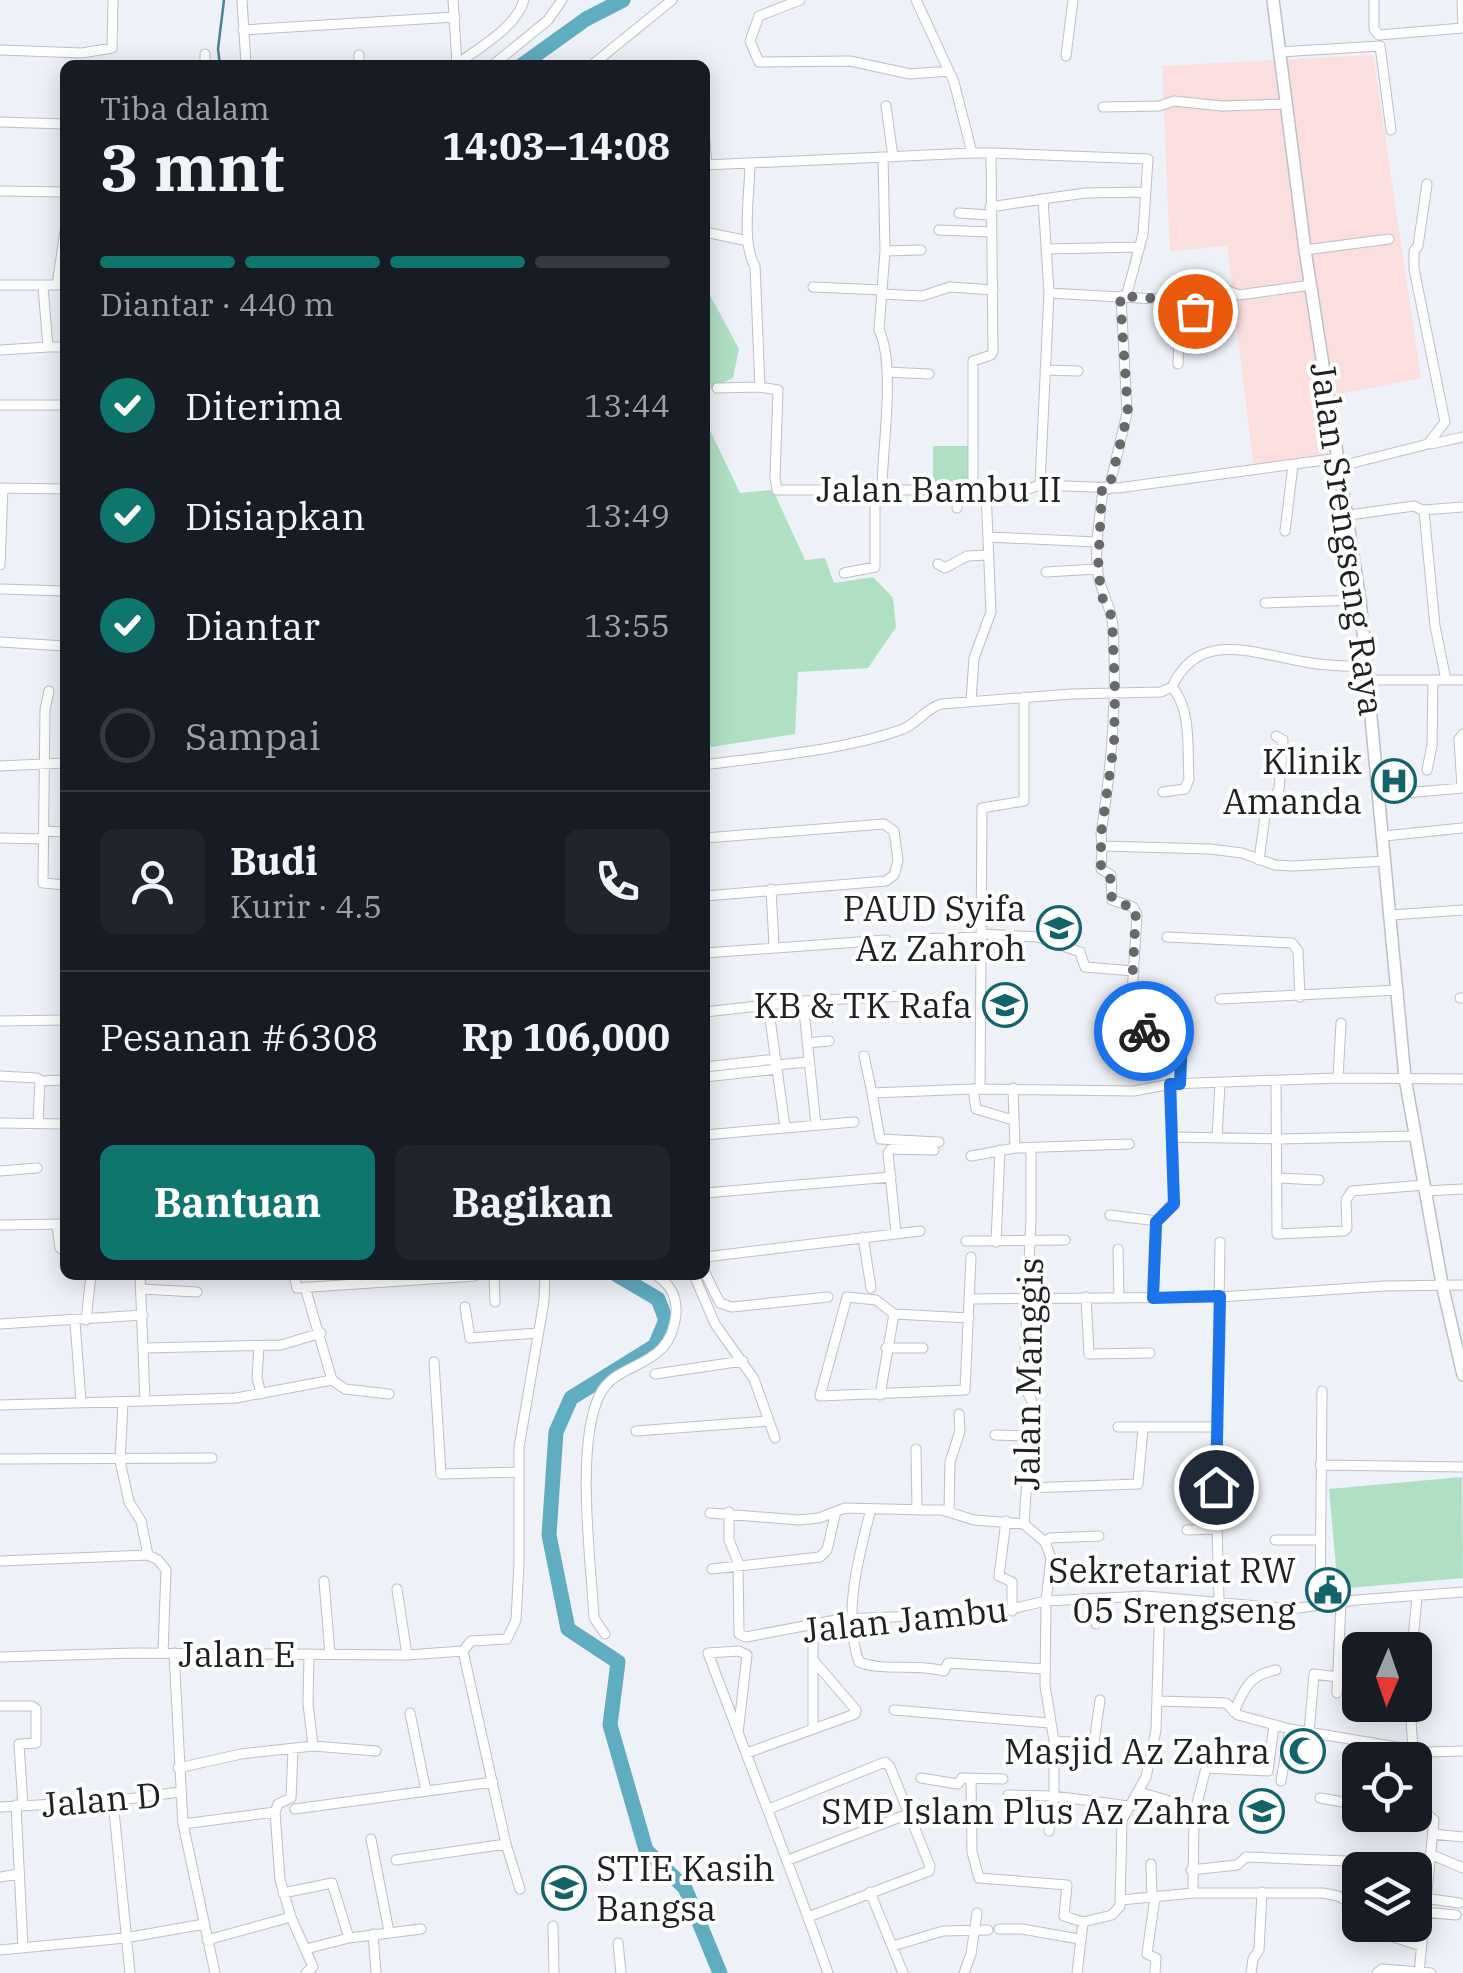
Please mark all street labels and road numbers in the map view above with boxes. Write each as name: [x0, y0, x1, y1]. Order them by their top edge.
street label: Jalan Srengseng Raya: [1300, 359, 1396, 719]
street label: Jalan Bambu II: [816, 466, 1062, 512]
street label: Jalan Manggis: [1003, 1257, 1053, 1491]
street label: Jalan Jambu: [800, 1585, 1010, 1653]
street label: Jalan E: [178, 1631, 296, 1677]
street label: Jalan D: [39, 1771, 163, 1827]

